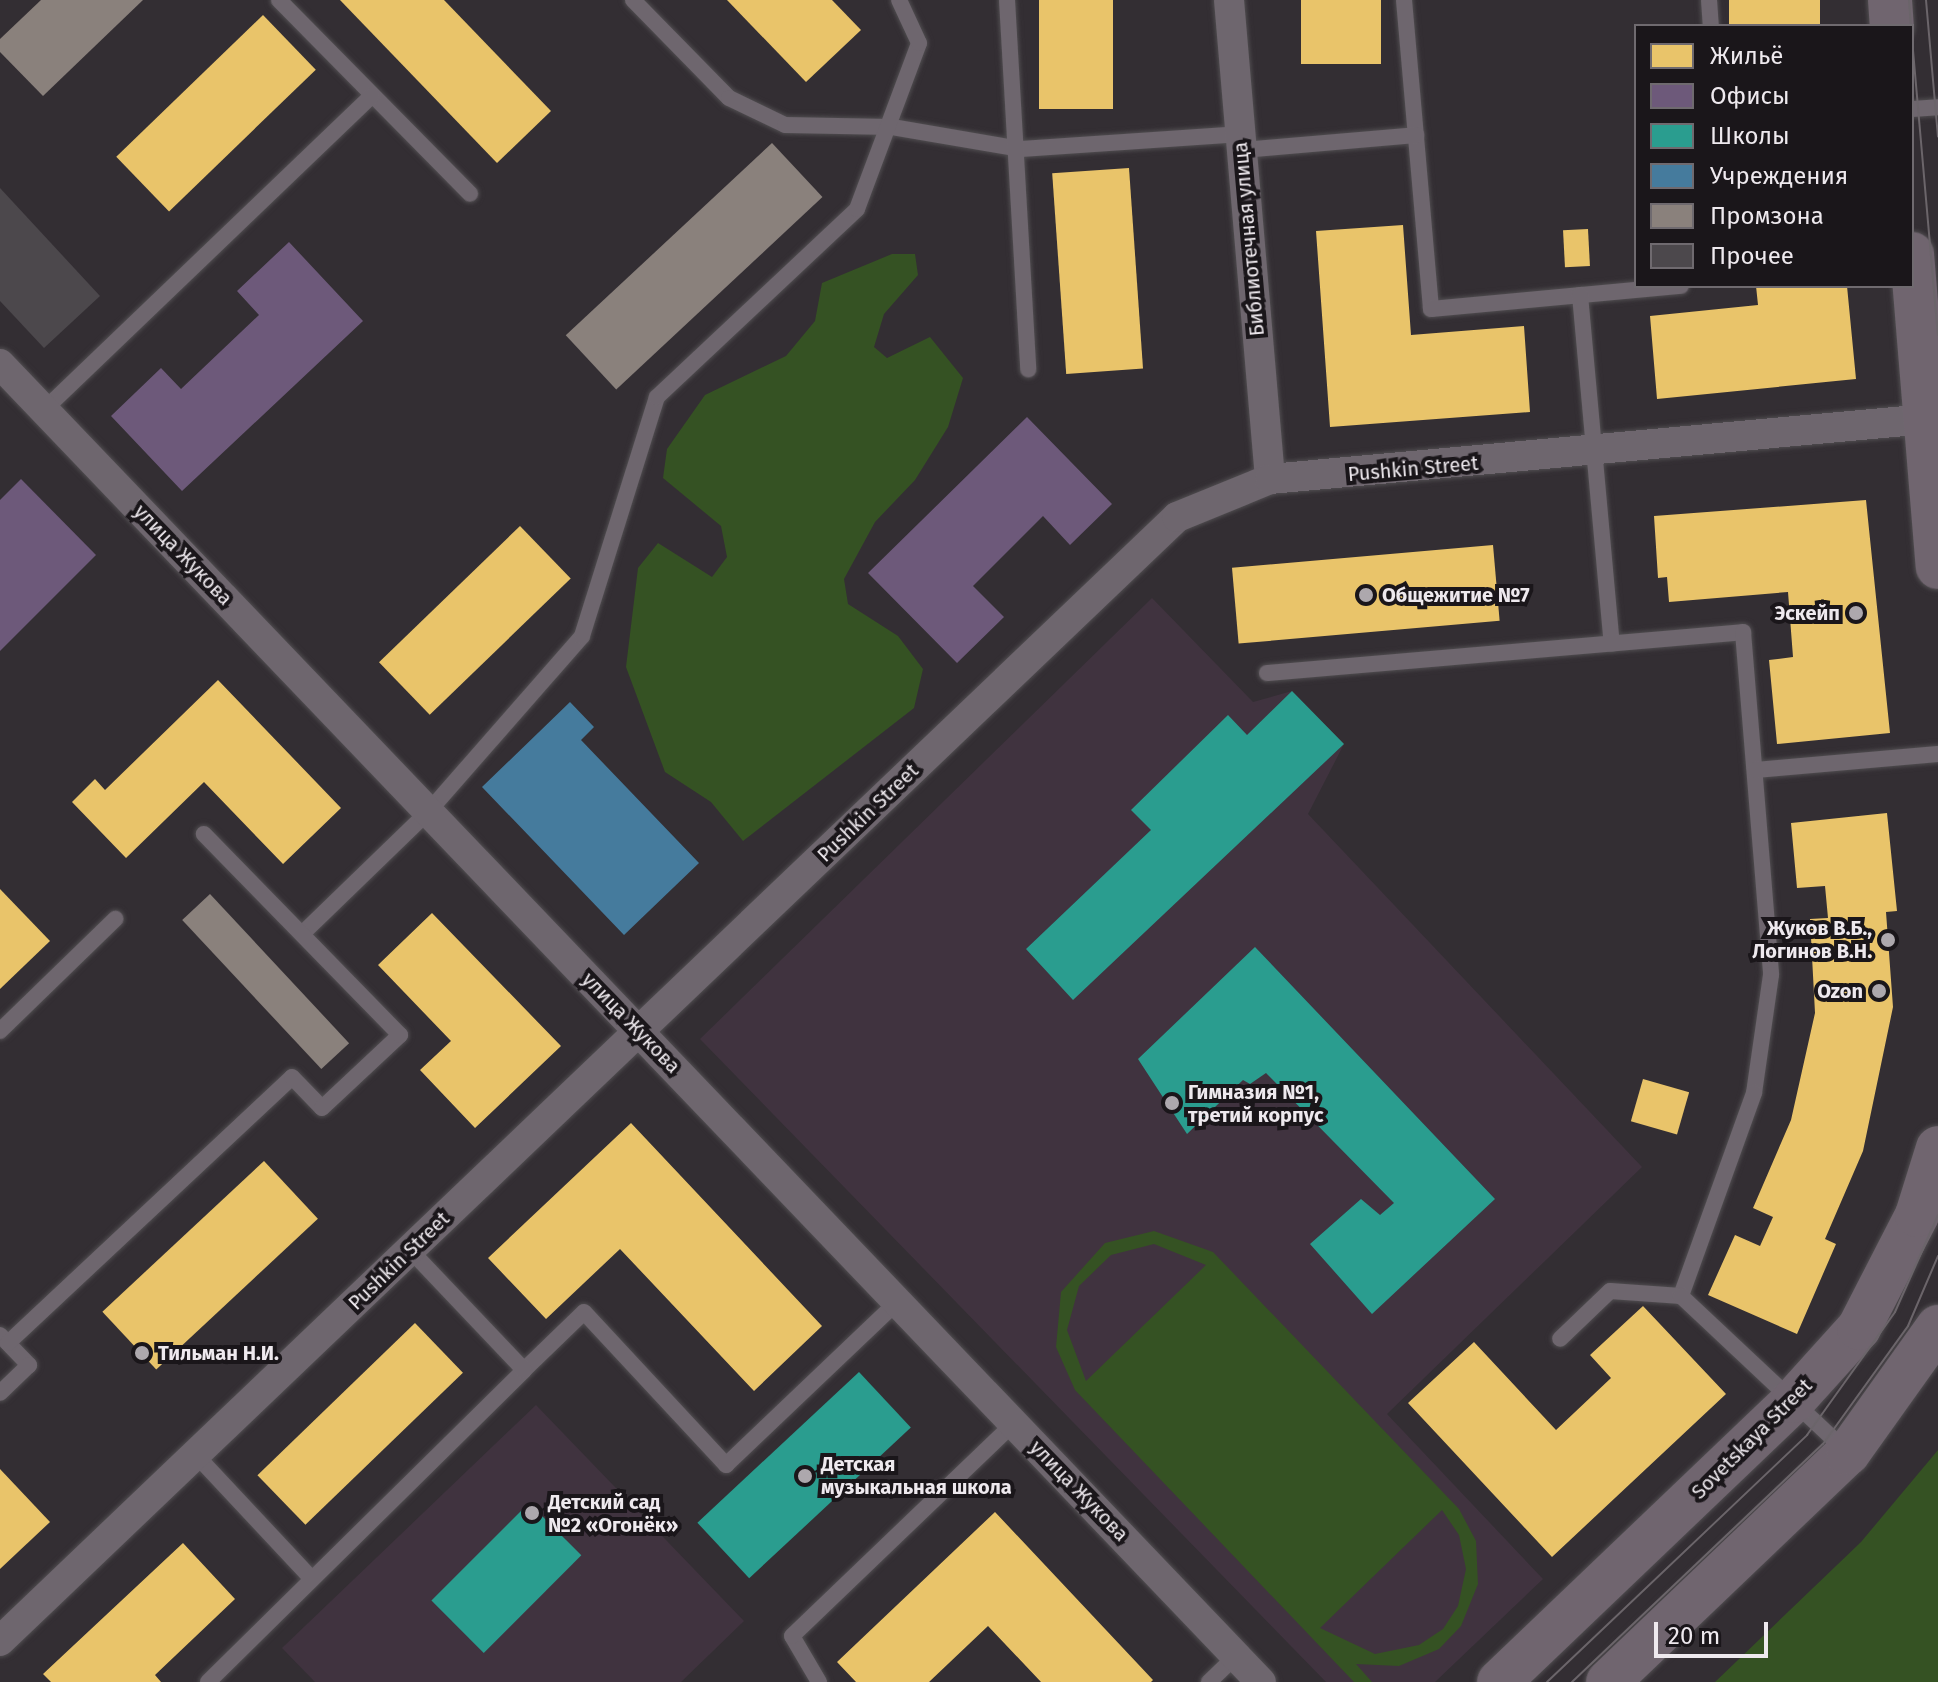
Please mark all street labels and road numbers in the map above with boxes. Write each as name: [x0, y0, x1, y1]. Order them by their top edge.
street label: Библиотечная улица: [1229, 141, 1269, 337]
street label: Pushkin Street: [1347, 451, 1479, 487]
street label: улица Жукова: [129, 500, 237, 610]
street label: Pushkin Street: [813, 759, 923, 867]
street label: улица Жукова: [577, 968, 685, 1078]
street label: Pushkin Street: [344, 1207, 454, 1315]
street label: Sovetskaya Street: [1687, 1374, 1817, 1504]
street label: улица Жукова: [1025, 1436, 1133, 1546]

